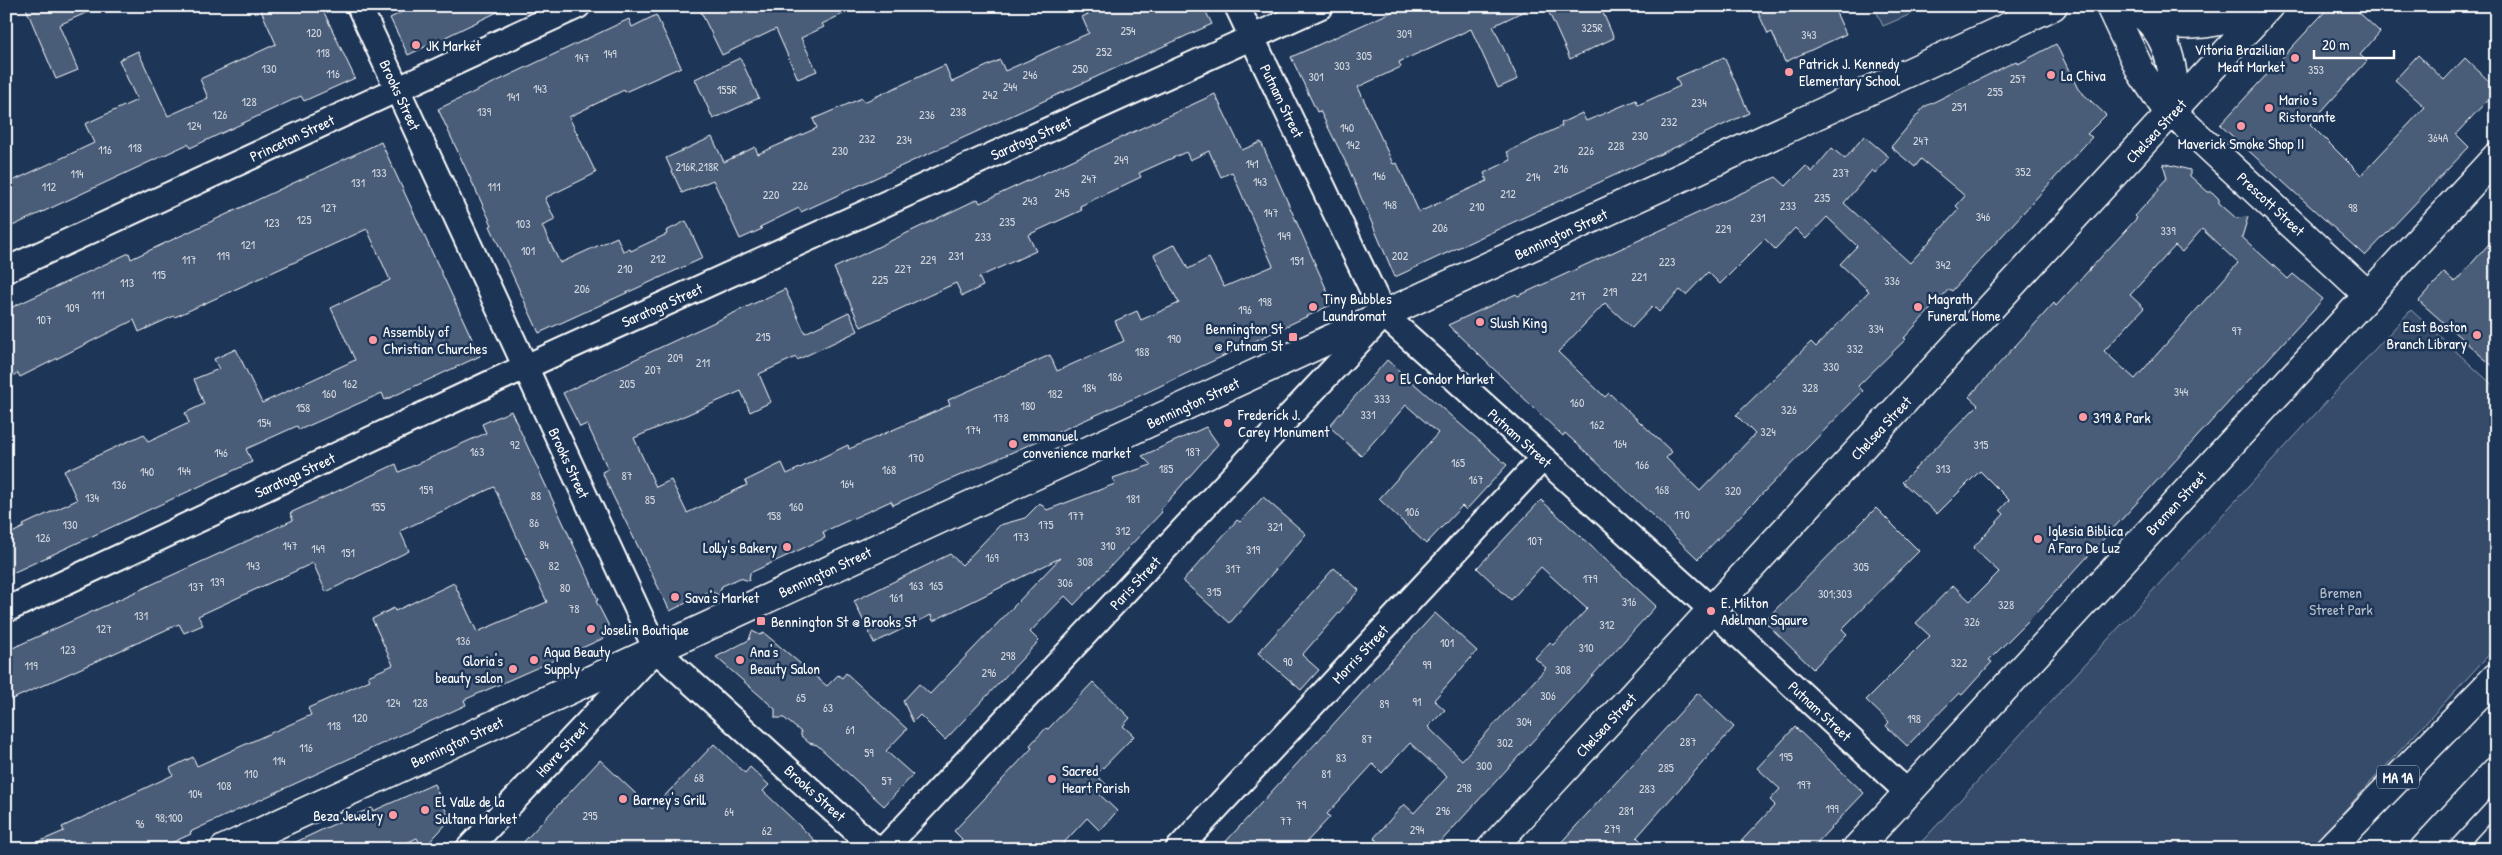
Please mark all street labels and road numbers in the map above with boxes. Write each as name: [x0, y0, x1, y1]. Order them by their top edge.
street label: Brooks Street: [374, 56, 426, 135]
street label: Putnam Street: [1255, 61, 1309, 142]
street label: Chelsea Street: [2121, 94, 2192, 168]
street label: Princeton Street: [246, 109, 339, 167]
street label: Saratoga Street: [987, 110, 1076, 165]
street label: Prescott Street: [2233, 167, 2310, 241]
street label: Bennington Street: [1511, 203, 1612, 265]
street label: Saratoga Street: [618, 277, 707, 332]
street label: Bennington Street: [1143, 372, 1244, 434]
street label: Chelsea Street: [1846, 391, 1917, 465]
street label: Putnam Street: [1483, 404, 1557, 473]
street label: Brooks Street: [543, 424, 595, 503]
street label: Saratoga Street: [251, 447, 339, 503]
street label: Bremen Street: [2141, 466, 2212, 540]
street label: Bennington Street: [775, 541, 876, 603]
street label: Paris Street: [1105, 551, 1166, 614]
street label: Morris Street: [1327, 619, 1393, 688]
street label: Putnam Street: [1784, 676, 1857, 746]
street label: Chelsea Street: [1571, 688, 1642, 762]
street label: Bennington Street: [407, 711, 508, 773]
street label: Havre Street: [531, 716, 594, 781]
street label: Brooks Street: [780, 760, 851, 827]
road number: MA 1A: [2377, 766, 2419, 789]

